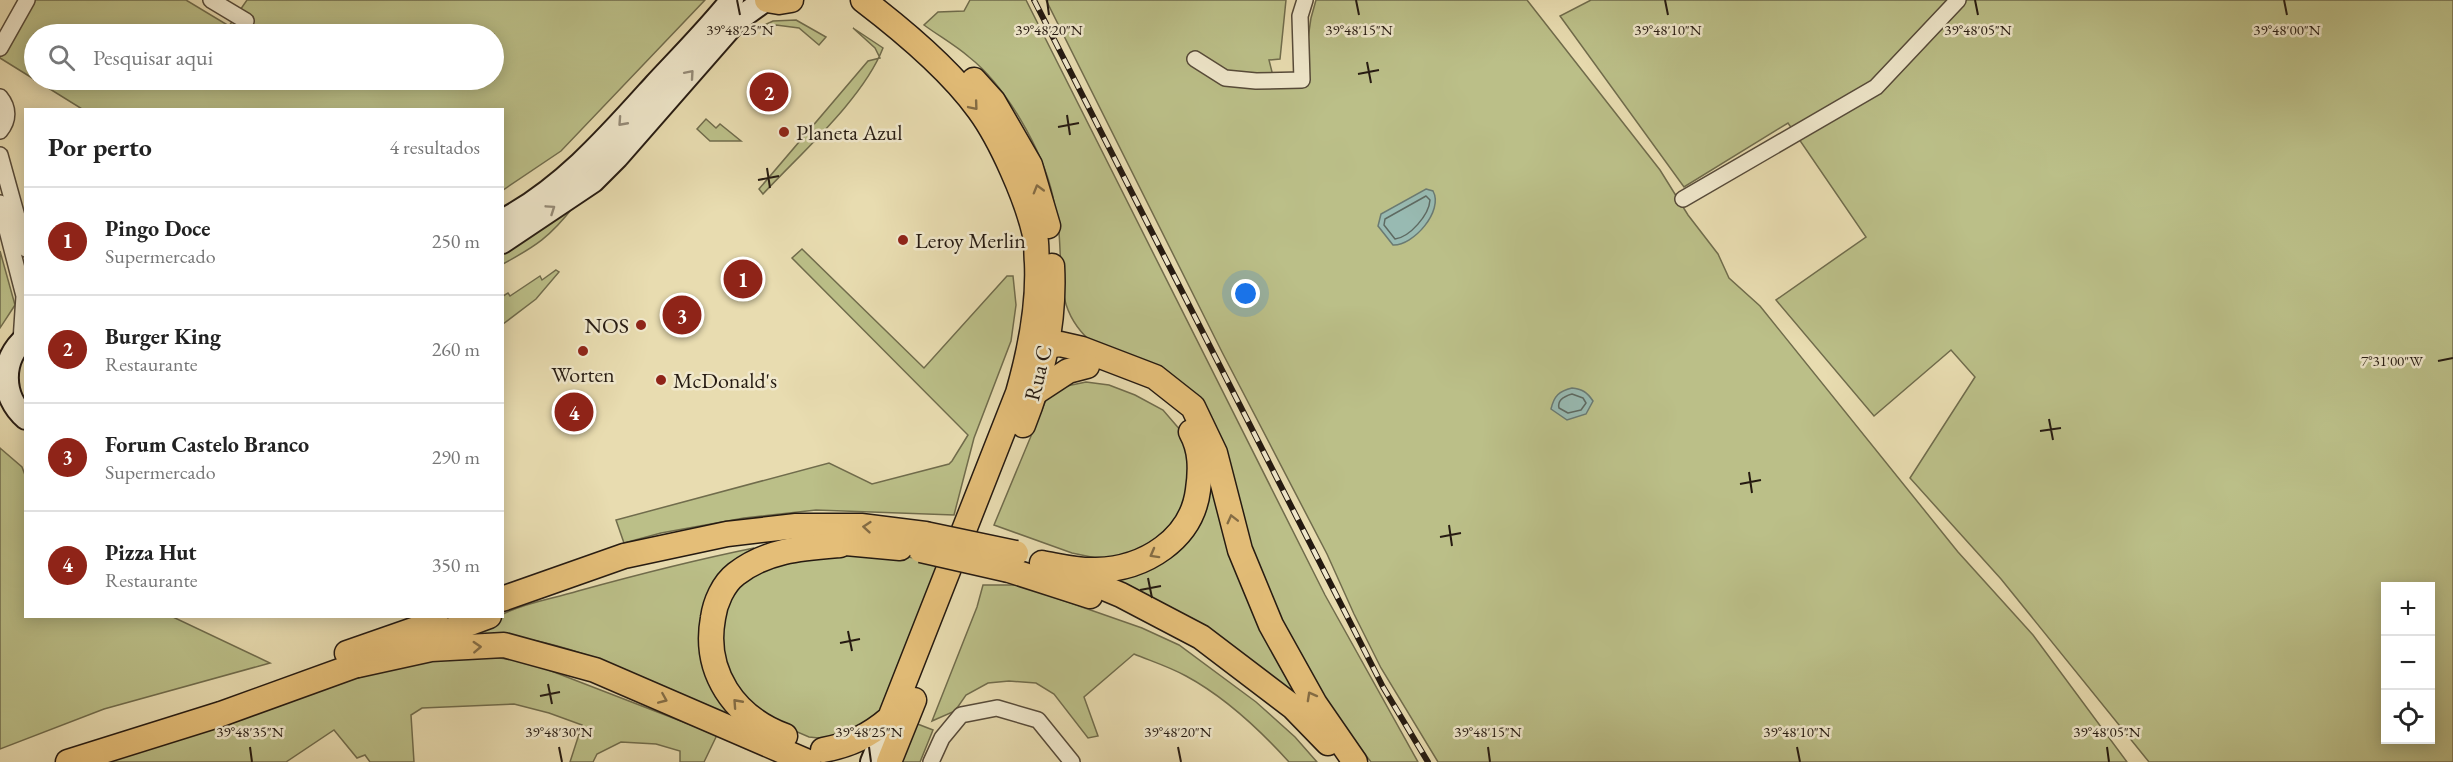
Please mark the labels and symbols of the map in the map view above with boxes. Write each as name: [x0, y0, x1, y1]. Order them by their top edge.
text: 39°48'25"N: [706, 20, 774, 39]
text: 39°48'20"N: [1015, 20, 1083, 39]
text: 39°48'15"N: [1325, 20, 1393, 39]
text: 39°48'10"N: [1634, 20, 1702, 39]
text: 39°48'05"N: [1944, 20, 2012, 39]
text: 39°48'00"N: [2253, 20, 2321, 39]
one-way arrow: [683, 70, 694, 81]
pin: 2: [750, 70, 788, 115]
one-way arrow: [967, 99, 978, 110]
one-way arrow: [618, 115, 629, 125]
place label: Planeta Azul: [796, 118, 902, 147]
marker: Planeta Azul: [777, 125, 791, 139]
one-way arrow: [1033, 184, 1045, 195]
one-way arrow: [545, 206, 556, 217]
place label: Leroy Merlin: [915, 226, 1026, 255]
marker: Leroy Merlin: [896, 233, 910, 247]
pin: 1: [724, 256, 762, 302]
your location: [1231, 279, 1260, 308]
pin: 3: [662, 292, 702, 338]
place label: NOS: [585, 311, 629, 340]
marker: NOS: [634, 318, 648, 332]
street label: Rua C: [1017, 342, 1059, 404]
marker: Worten: [576, 344, 590, 358]
text: 7°31'00"W: [2361, 351, 2423, 370]
place label: Worten: [551, 360, 615, 389]
place label: McDonald's: [673, 366, 777, 395]
marker: McDonald's: [654, 373, 668, 387]
pin: 4: [554, 390, 594, 434]
one-way arrow: [1227, 514, 1239, 524]
one-way arrow: [862, 521, 871, 534]
one-way arrow: [1150, 547, 1160, 558]
one-way arrow: [473, 640, 482, 653]
one-way arrow: [657, 692, 668, 704]
one-way arrow: [1307, 692, 1318, 702]
one-way arrow: [733, 699, 744, 710]
text: 39°48'35"N: [216, 722, 284, 741]
text: 39°48'30"N: [525, 722, 593, 741]
text: 39°48'25"N: [835, 722, 903, 741]
text: 39°48'20"N: [1144, 722, 1212, 741]
text: 39°48'15"N: [1454, 722, 1522, 741]
text: 39°48'10"N: [1763, 722, 1831, 741]
text: 39°48'05"N: [2073, 722, 2141, 741]

